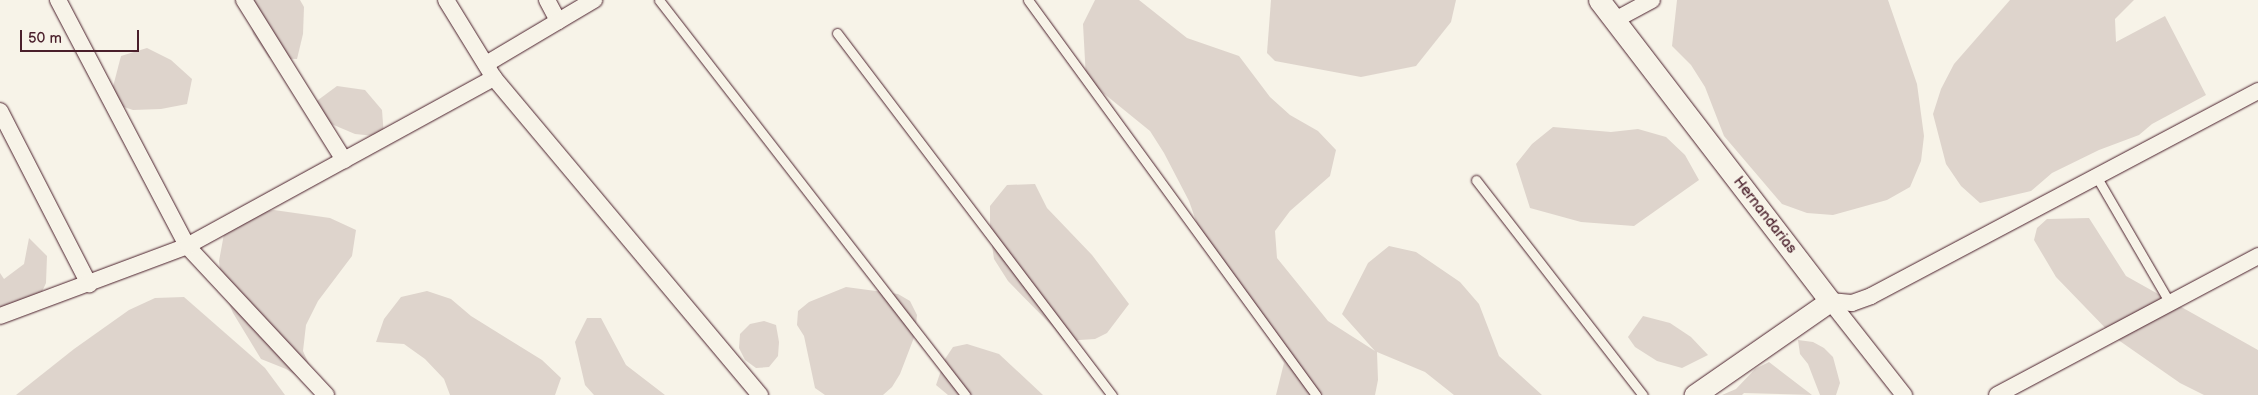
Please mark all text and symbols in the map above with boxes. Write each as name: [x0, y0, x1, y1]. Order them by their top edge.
scale bar: [22, 20, 141, 52]
text: 50 m: [28, 29, 62, 48]
street label: Hernandarias: [1729, 173, 1801, 257]

